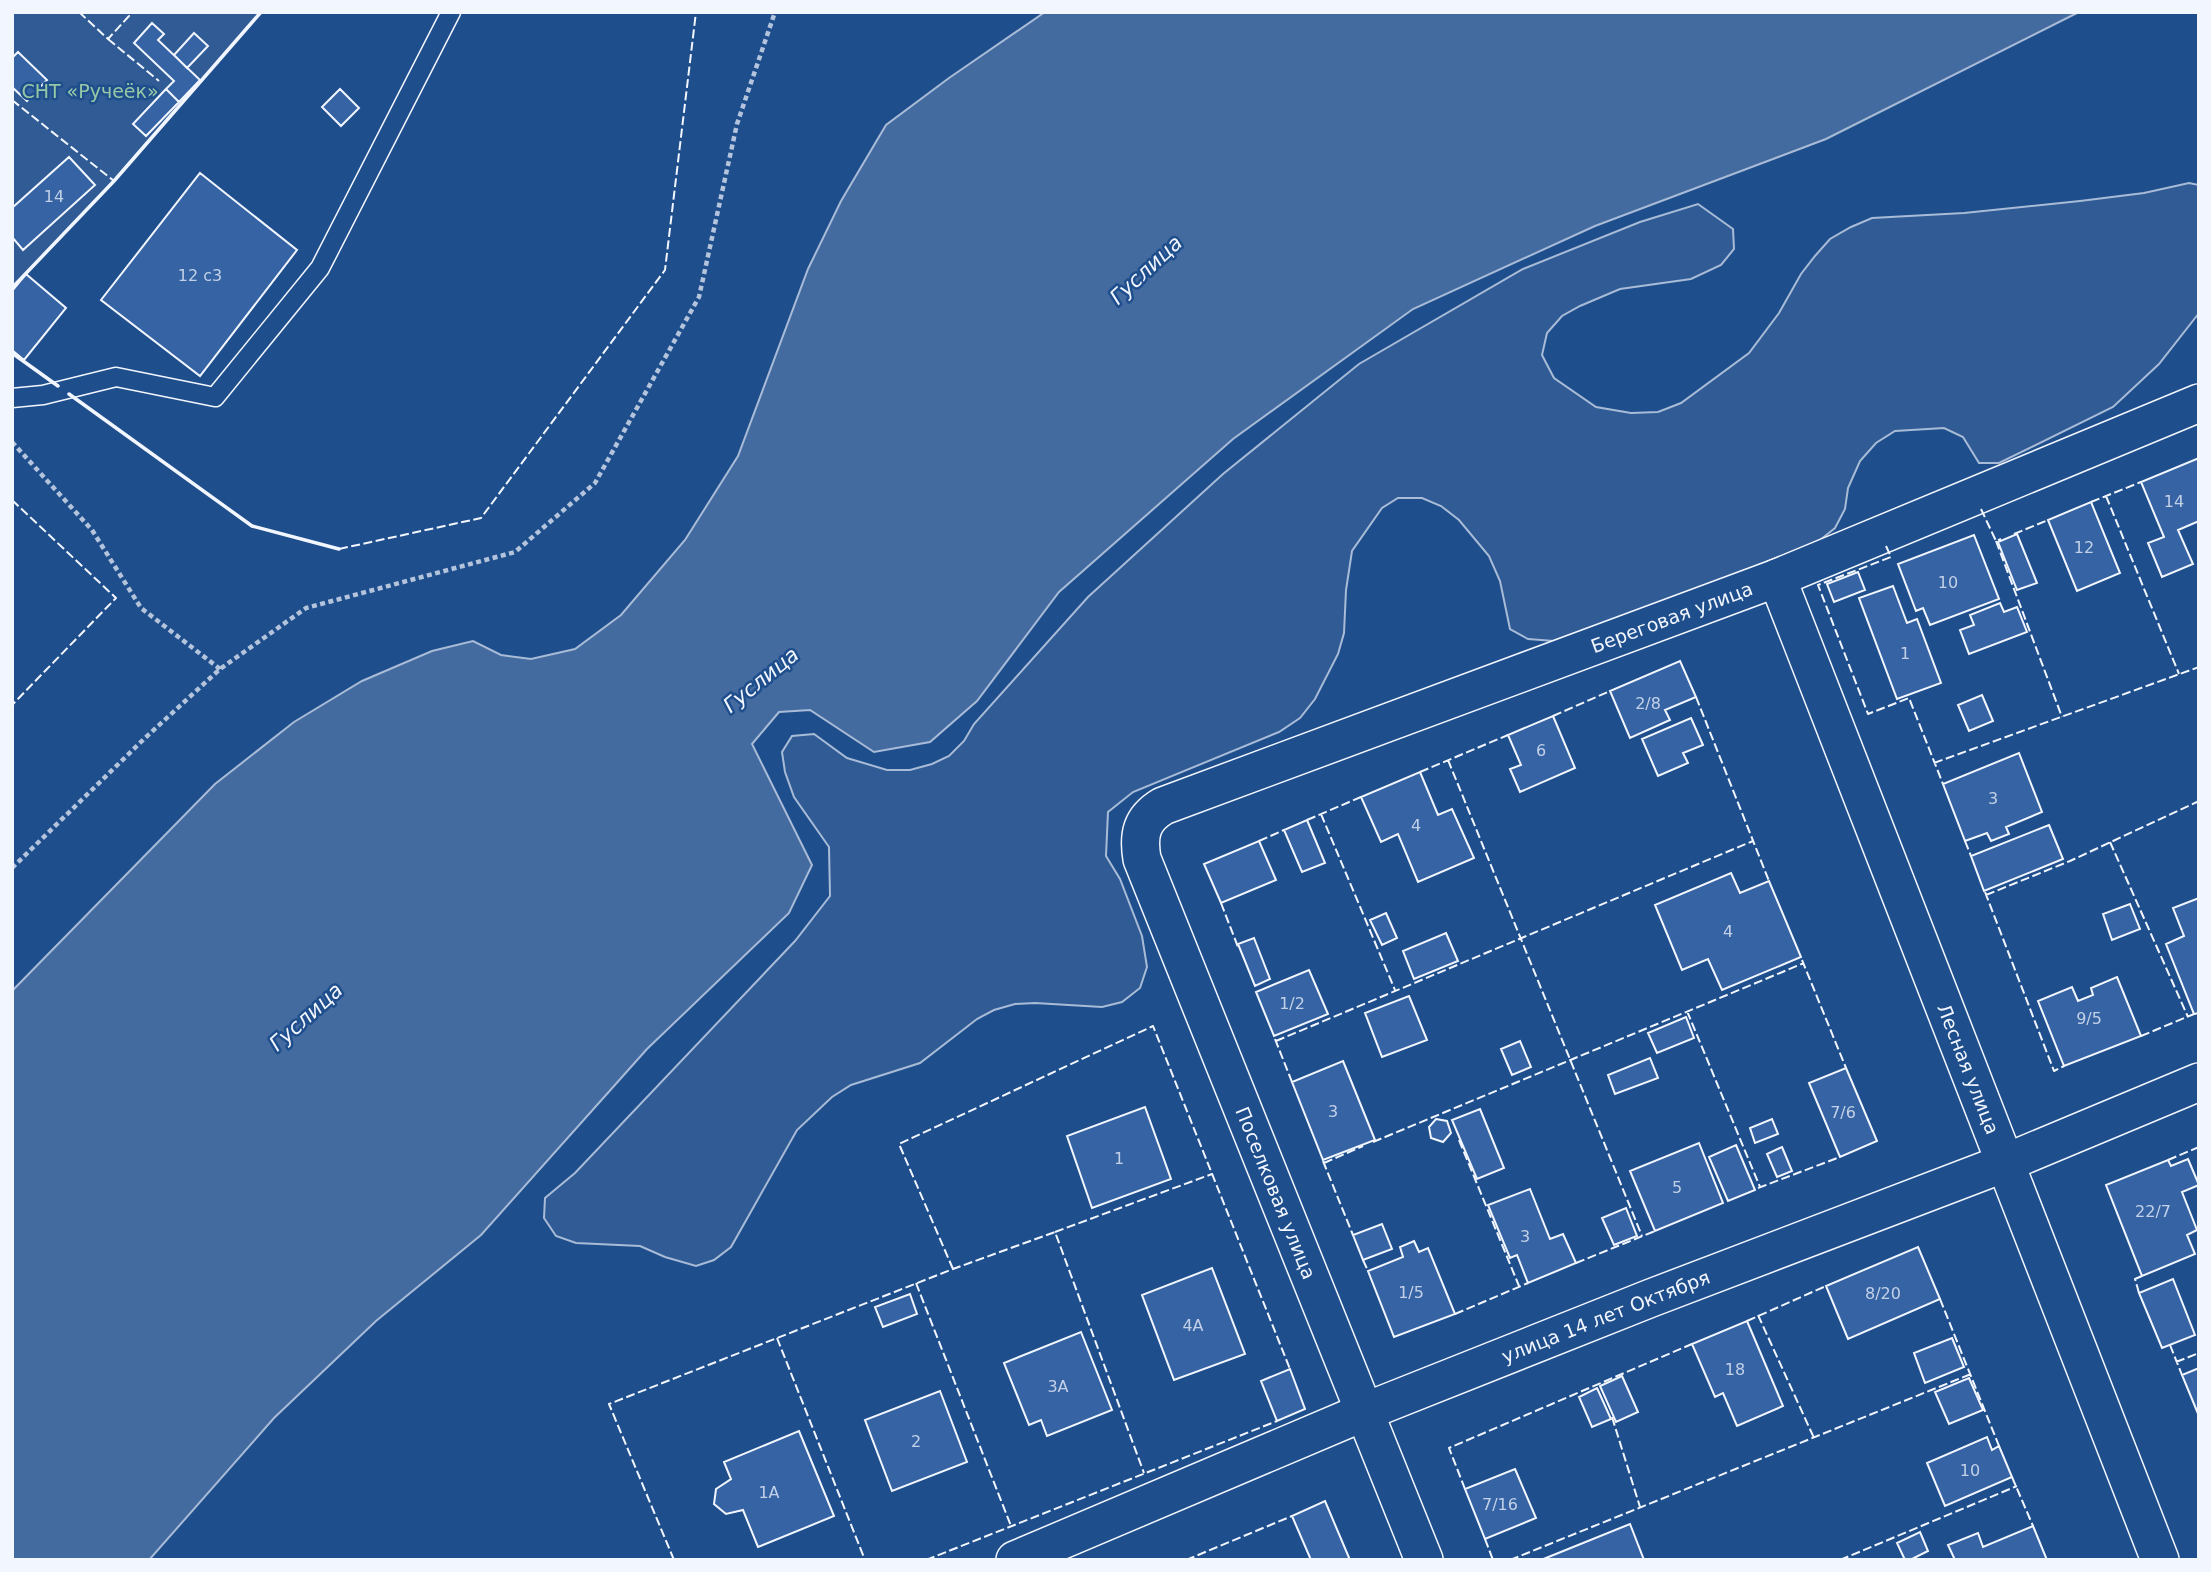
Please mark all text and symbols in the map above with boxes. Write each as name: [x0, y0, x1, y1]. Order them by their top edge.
park label: СНТ «Ручеёк»: [21, 80, 159, 102]
house number: 14: [44, 187, 64, 206]
water label: Гуслица: [1105, 231, 1187, 309]
house number: 12 с3: [178, 266, 222, 285]
house number: 14: [2164, 492, 2184, 511]
house number: 12: [2074, 538, 2094, 557]
house number: 10: [1938, 573, 1958, 592]
street label: Береговая улица: [1588, 577, 1756, 657]
water label: Гуслица: [719, 642, 803, 718]
house number: 1: [1900, 644, 1910, 663]
house number: 2/8: [1635, 694, 1661, 713]
house number: 6: [1536, 741, 1546, 760]
house number: 3: [1988, 789, 1998, 808]
house number: 4: [1411, 816, 1421, 835]
house number: 4: [1723, 922, 1733, 941]
water label: Гуслица: [265, 978, 347, 1056]
house number: 1/2: [1279, 994, 1305, 1013]
street label: Лесная улица: [1933, 1001, 2004, 1137]
house number: 9/5: [2076, 1009, 2102, 1028]
house number: 3: [1328, 1102, 1338, 1121]
house number: 7/6: [1830, 1103, 1856, 1122]
street label: Поселковая улица: [1231, 1104, 1321, 1282]
house number: 1: [1114, 1149, 1124, 1168]
house number: 5: [1672, 1178, 1682, 1197]
house number: 22/7: [2135, 1202, 2171, 1221]
house number: 3: [1520, 1227, 1530, 1246]
street label: улица 14 лет Октября: [1498, 1266, 1713, 1367]
house number: 1/5: [1398, 1283, 1424, 1302]
house number: 8/20: [1865, 1284, 1901, 1303]
house number: 4А: [1182, 1316, 1204, 1335]
house number: 18: [1725, 1360, 1745, 1379]
house number: 3А: [1047, 1377, 1069, 1396]
house number: 2: [911, 1432, 921, 1451]
house number: 10: [1960, 1461, 1980, 1480]
house number: 1А: [758, 1483, 780, 1502]
house number: 7/16: [1482, 1495, 1518, 1514]

